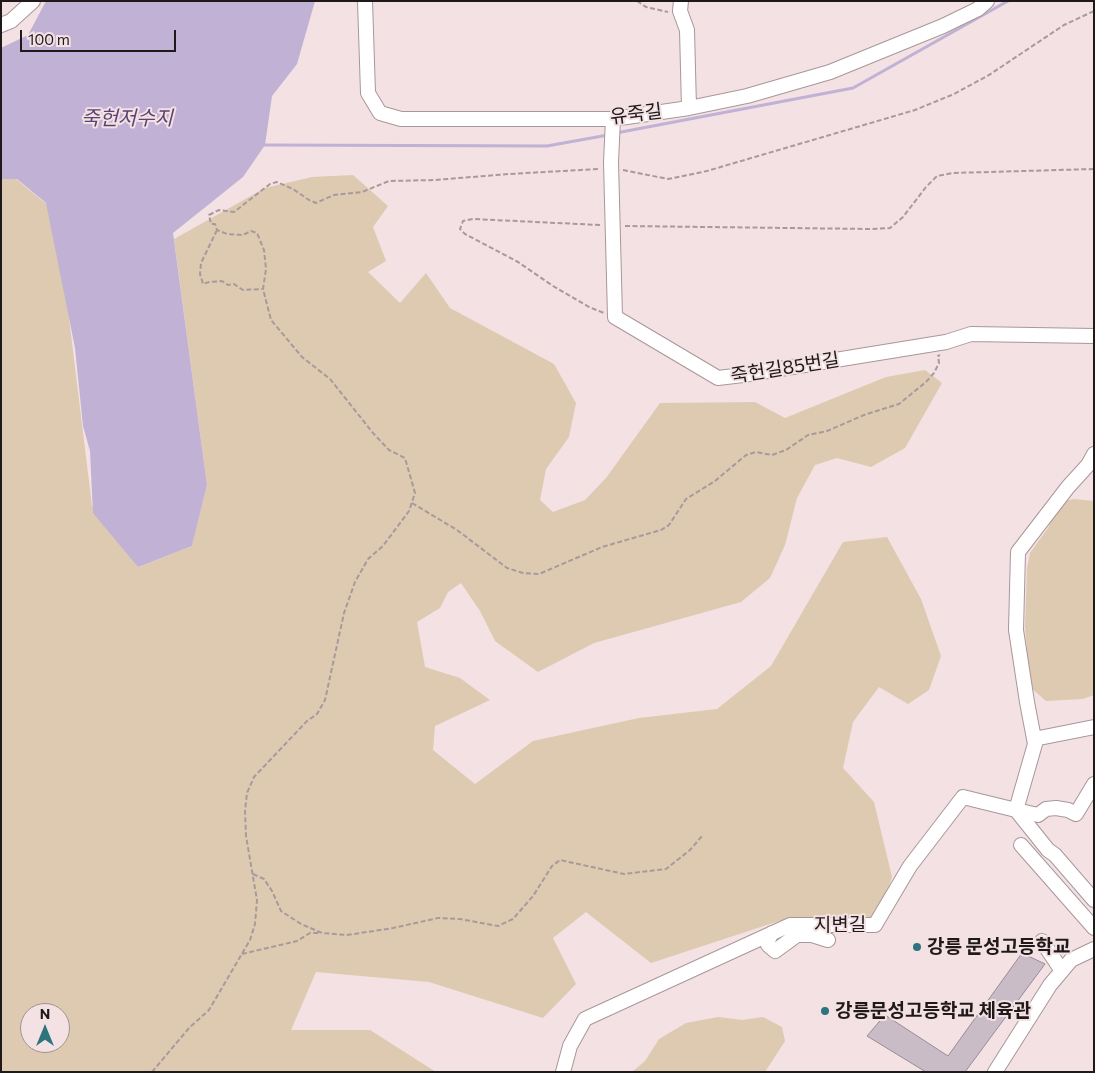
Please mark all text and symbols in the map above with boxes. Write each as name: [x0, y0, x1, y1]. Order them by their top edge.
scale bar: [22, 20, 179, 52]
text: 100 m: [28, 30, 70, 48]
street label: 유죽길: [609, 99, 663, 129]
water label: 죽헌저수지: [81, 106, 173, 130]
street label: 죽헌길85번길: [729, 348, 841, 388]
street label: 지변길: [814, 914, 866, 936]
place label: 강릉 문성고등학교: [927, 936, 1070, 958]
marker: 강릉 문성고등학교: [911, 941, 923, 953]
place label: 강릉문성고등학교 체육관: [835, 1000, 1031, 1022]
north arrow: [20, 1003, 70, 1053]
text: N: [40, 1005, 50, 1022]
marker: 강릉문성고등학교 체육관: [819, 1005, 831, 1017]

